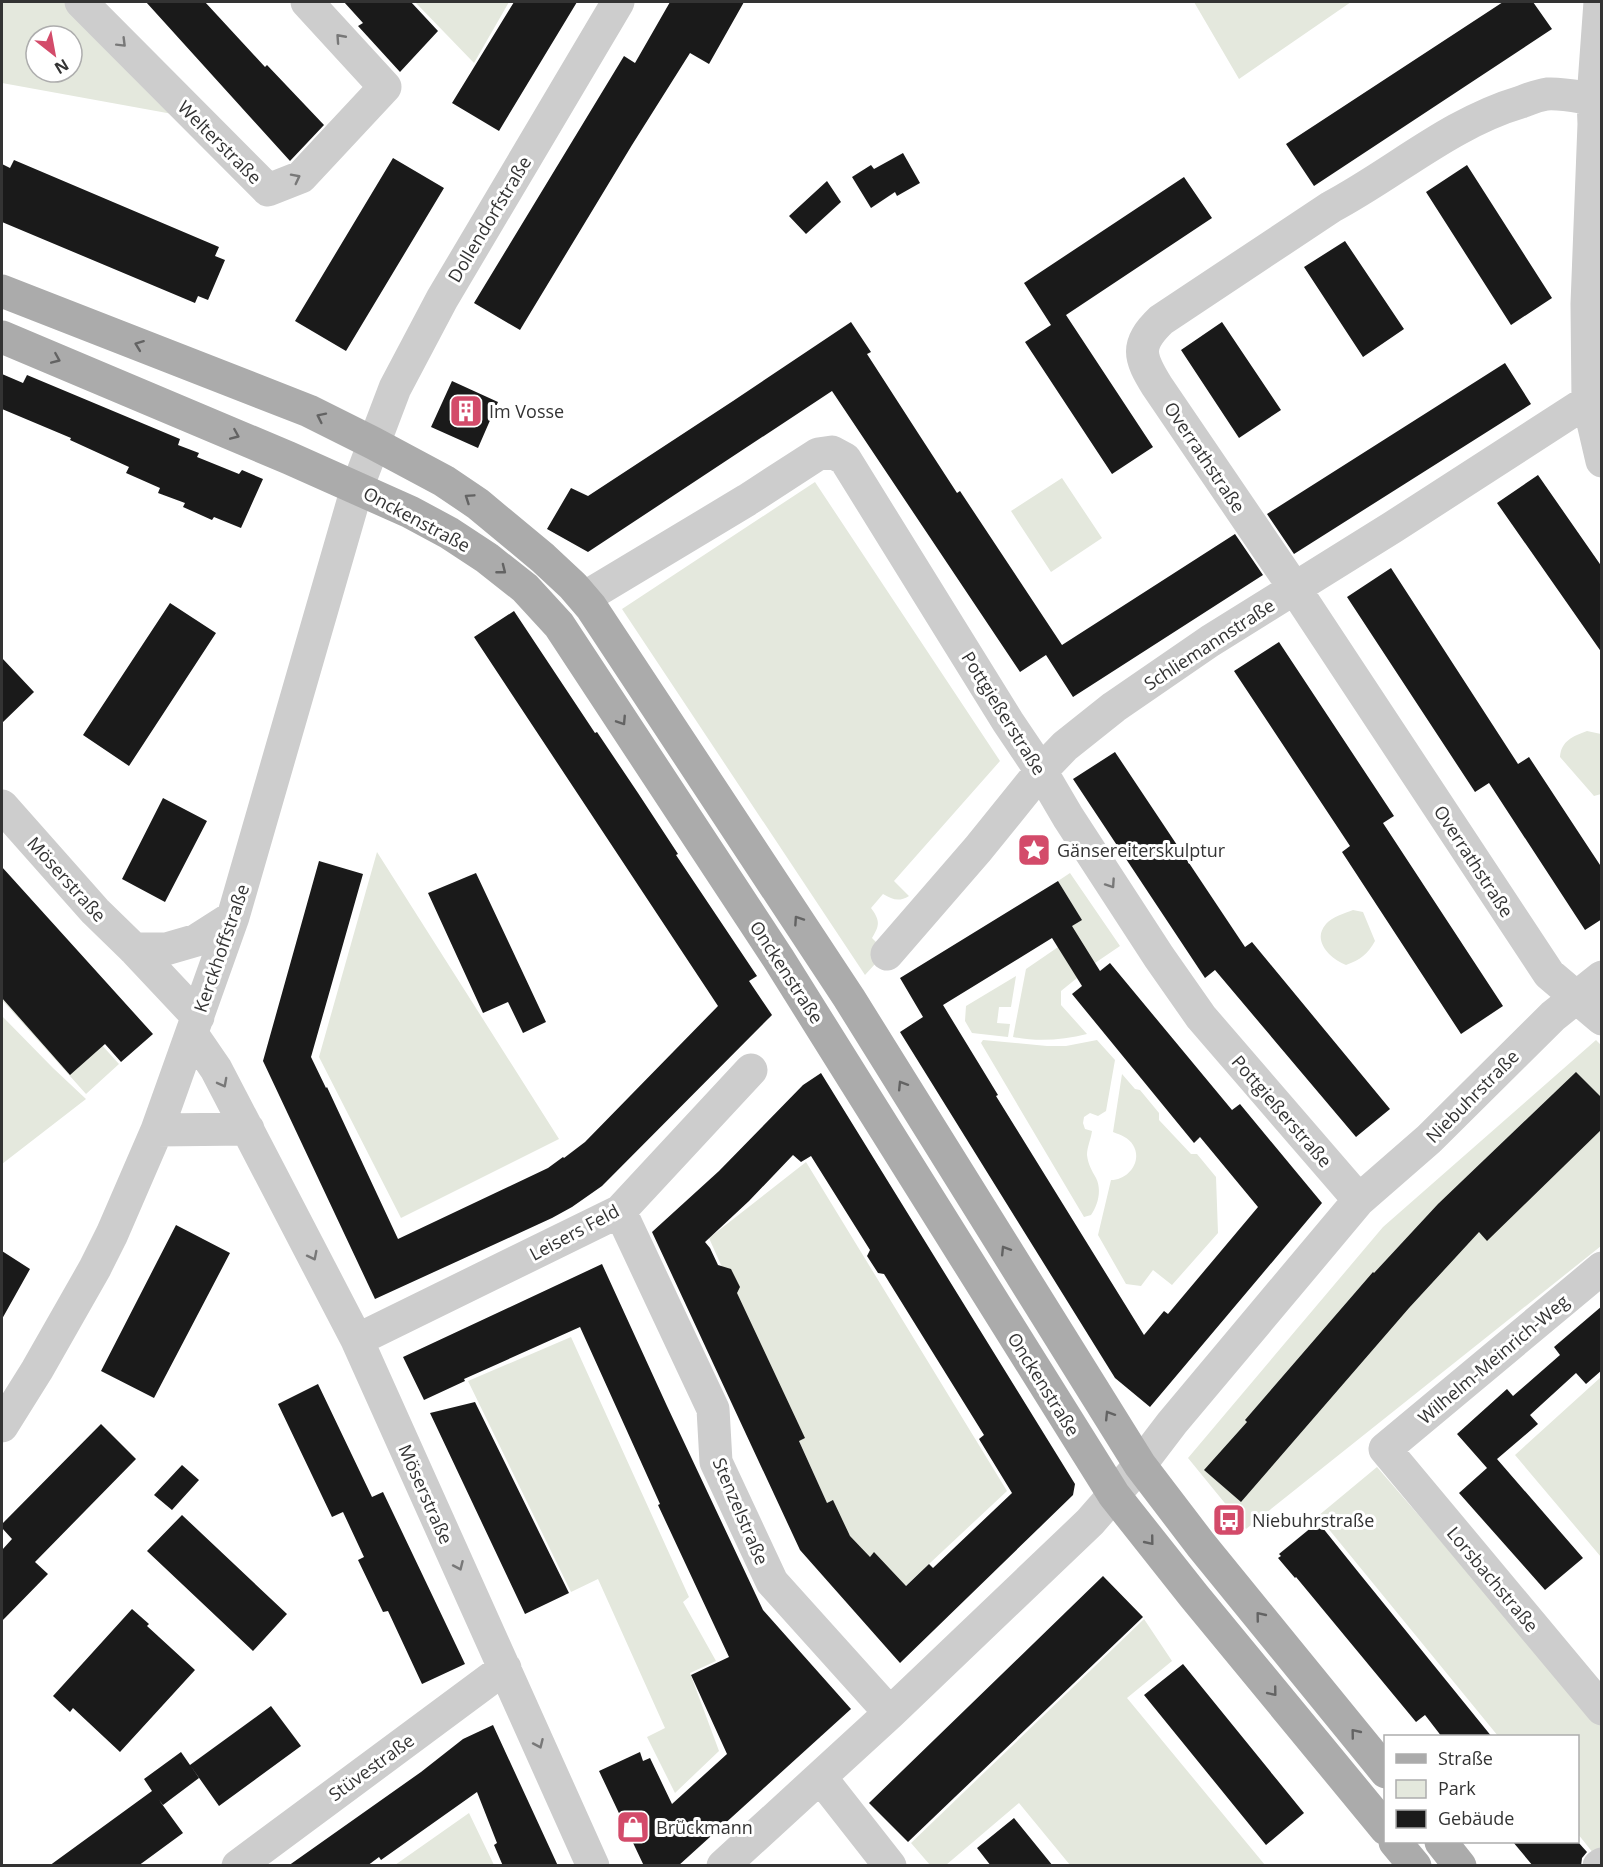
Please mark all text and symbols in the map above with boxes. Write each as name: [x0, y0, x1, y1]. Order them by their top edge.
north arrow: [24, 24, 84, 84]
one-way arrow: [336, 34, 347, 45]
one-way arrow: [115, 37, 126, 47]
text: N: [50, 54, 73, 80]
street label: Welterstraße: [173, 95, 267, 189]
street label: Dollendorfstraße: [442, 152, 536, 286]
one-way arrow: [290, 174, 301, 186]
one-way arrow: [135, 340, 145, 353]
one-way arrow: [49, 352, 60, 364]
building icon: Im Vosse: [448, 393, 484, 429]
street label: Overrathstraße: [1159, 397, 1251, 517]
place label: Im Vosse: [489, 399, 564, 423]
one-way arrow: [316, 413, 327, 424]
one-way arrow: [229, 428, 240, 440]
street label: Onckenstraße: [359, 481, 475, 557]
one-way arrow: [465, 494, 476, 505]
one-way arrow: [495, 562, 506, 573]
street label: Schliemannstraße: [1139, 593, 1279, 695]
street label: Pottgießerstraße: [956, 647, 1052, 779]
one-way arrow: [615, 715, 626, 726]
street label: Overrathstraße: [1429, 800, 1519, 922]
street label: Möserstraße: [22, 831, 112, 927]
place icon: Gänsereiterskulptur: [1016, 832, 1052, 868]
place label: Gänsereiterskulptur: [1057, 838, 1226, 862]
one-way arrow: [1104, 877, 1115, 888]
street label: Kerckhoffstraße: [188, 881, 254, 1015]
one-way arrow: [794, 915, 805, 926]
street label: Onckenstraße: [745, 916, 829, 1028]
street label: Niebuhrstraße: [1420, 1044, 1524, 1148]
street label: Pottgießerstraße: [1227, 1050, 1337, 1172]
one-way arrow: [216, 1077, 228, 1088]
one-way arrow: [898, 1080, 909, 1091]
street label: Leisers Feld: [525, 1198, 623, 1266]
one-way arrow: [1001, 1246, 1012, 1257]
one-way arrow: [306, 1250, 318, 1261]
street label: Wilhelm-Meinrich-Weg: [1413, 1289, 1574, 1429]
street label: Onckenstraße: [1003, 1328, 1085, 1440]
one-way arrow: [1104, 1411, 1116, 1421]
street label: Möserstraße: [393, 1440, 459, 1548]
street label: Stenzelstraße: [708, 1454, 774, 1568]
bus stop icon: Niebuhrstraße: [1211, 1502, 1247, 1538]
place label: Niebuhrstraße: [1252, 1508, 1374, 1532]
street label: Lorsbachstraße: [1442, 1521, 1544, 1637]
one-way arrow: [1142, 1534, 1153, 1545]
one-way arrow: [451, 1559, 463, 1570]
one-way arrow: [1256, 1612, 1267, 1623]
one-way arrow: [1266, 1685, 1277, 1696]
street label: Stüvestraße: [323, 1728, 419, 1806]
one-way arrow: [1351, 1728, 1362, 1739]
legend: [1384, 1735, 1579, 1843]
one-way arrow: [532, 1737, 544, 1748]
text: Straße: [1438, 1746, 1493, 1770]
text: Park: [1438, 1776, 1476, 1800]
text: Gebäude: [1438, 1806, 1514, 1830]
shop icon: Brückmann: [615, 1809, 651, 1845]
place label: Brückmann: [656, 1815, 753, 1839]

